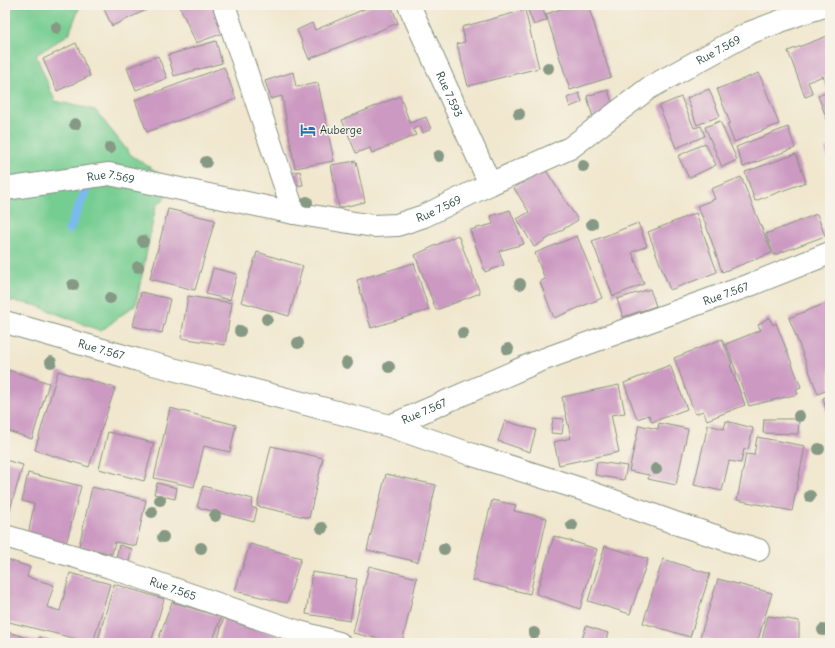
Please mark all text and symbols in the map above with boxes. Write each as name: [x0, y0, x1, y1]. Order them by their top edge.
street label: Rue 7.569: [694, 32, 743, 68]
street label: Rue 7.593: [433, 69, 466, 119]
hotel icon: Auberge: [299, 121, 317, 139]
place label: Auberge: [320, 123, 362, 137]
street label: Rue 7.569: [86, 167, 136, 186]
street label: Rue 7.569: [414, 192, 464, 225]
street label: Rue 7.567: [701, 279, 751, 308]
street label: Rue 7.567: [76, 336, 127, 363]
street label: Rue 7.567: [399, 395, 449, 427]
street label: Rue 7.565: [148, 574, 198, 603]

